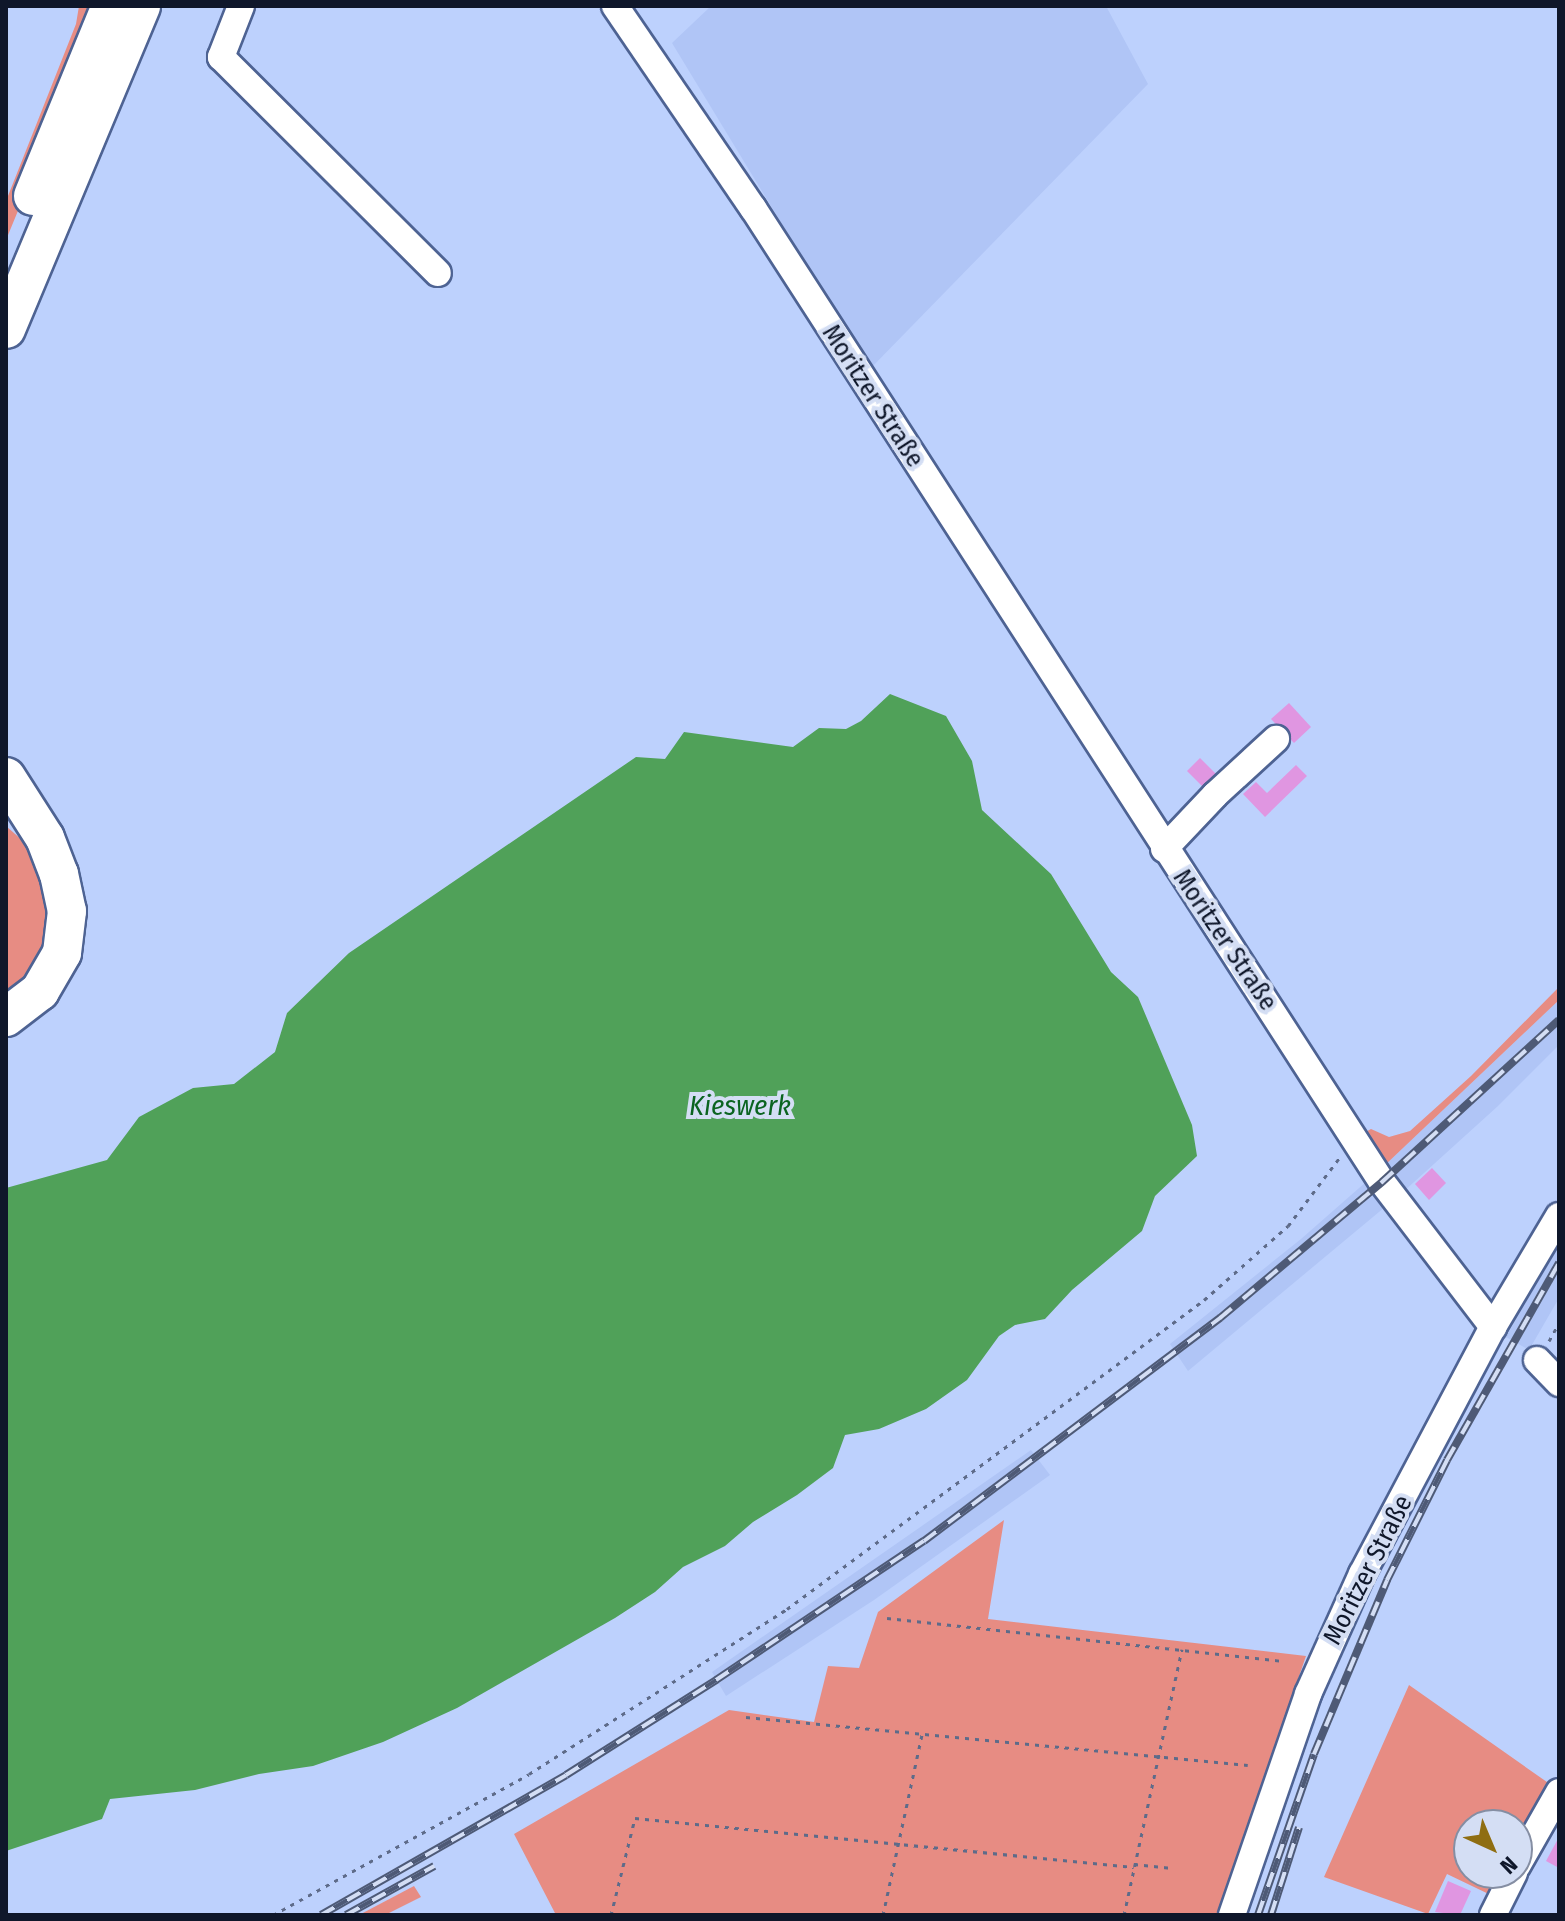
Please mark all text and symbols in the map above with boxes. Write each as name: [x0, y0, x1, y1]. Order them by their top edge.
street label: Moritzer Straße: [815, 319, 931, 473]
street label: Moritzer Straße: [1166, 863, 1284, 1017]
water label: Kieswerk: [689, 1089, 791, 1123]
street label: Moritzer Straße: [1317, 1490, 1419, 1650]
north arrow: [1453, 1809, 1533, 1889]
text: N: [1495, 1851, 1523, 1879]

